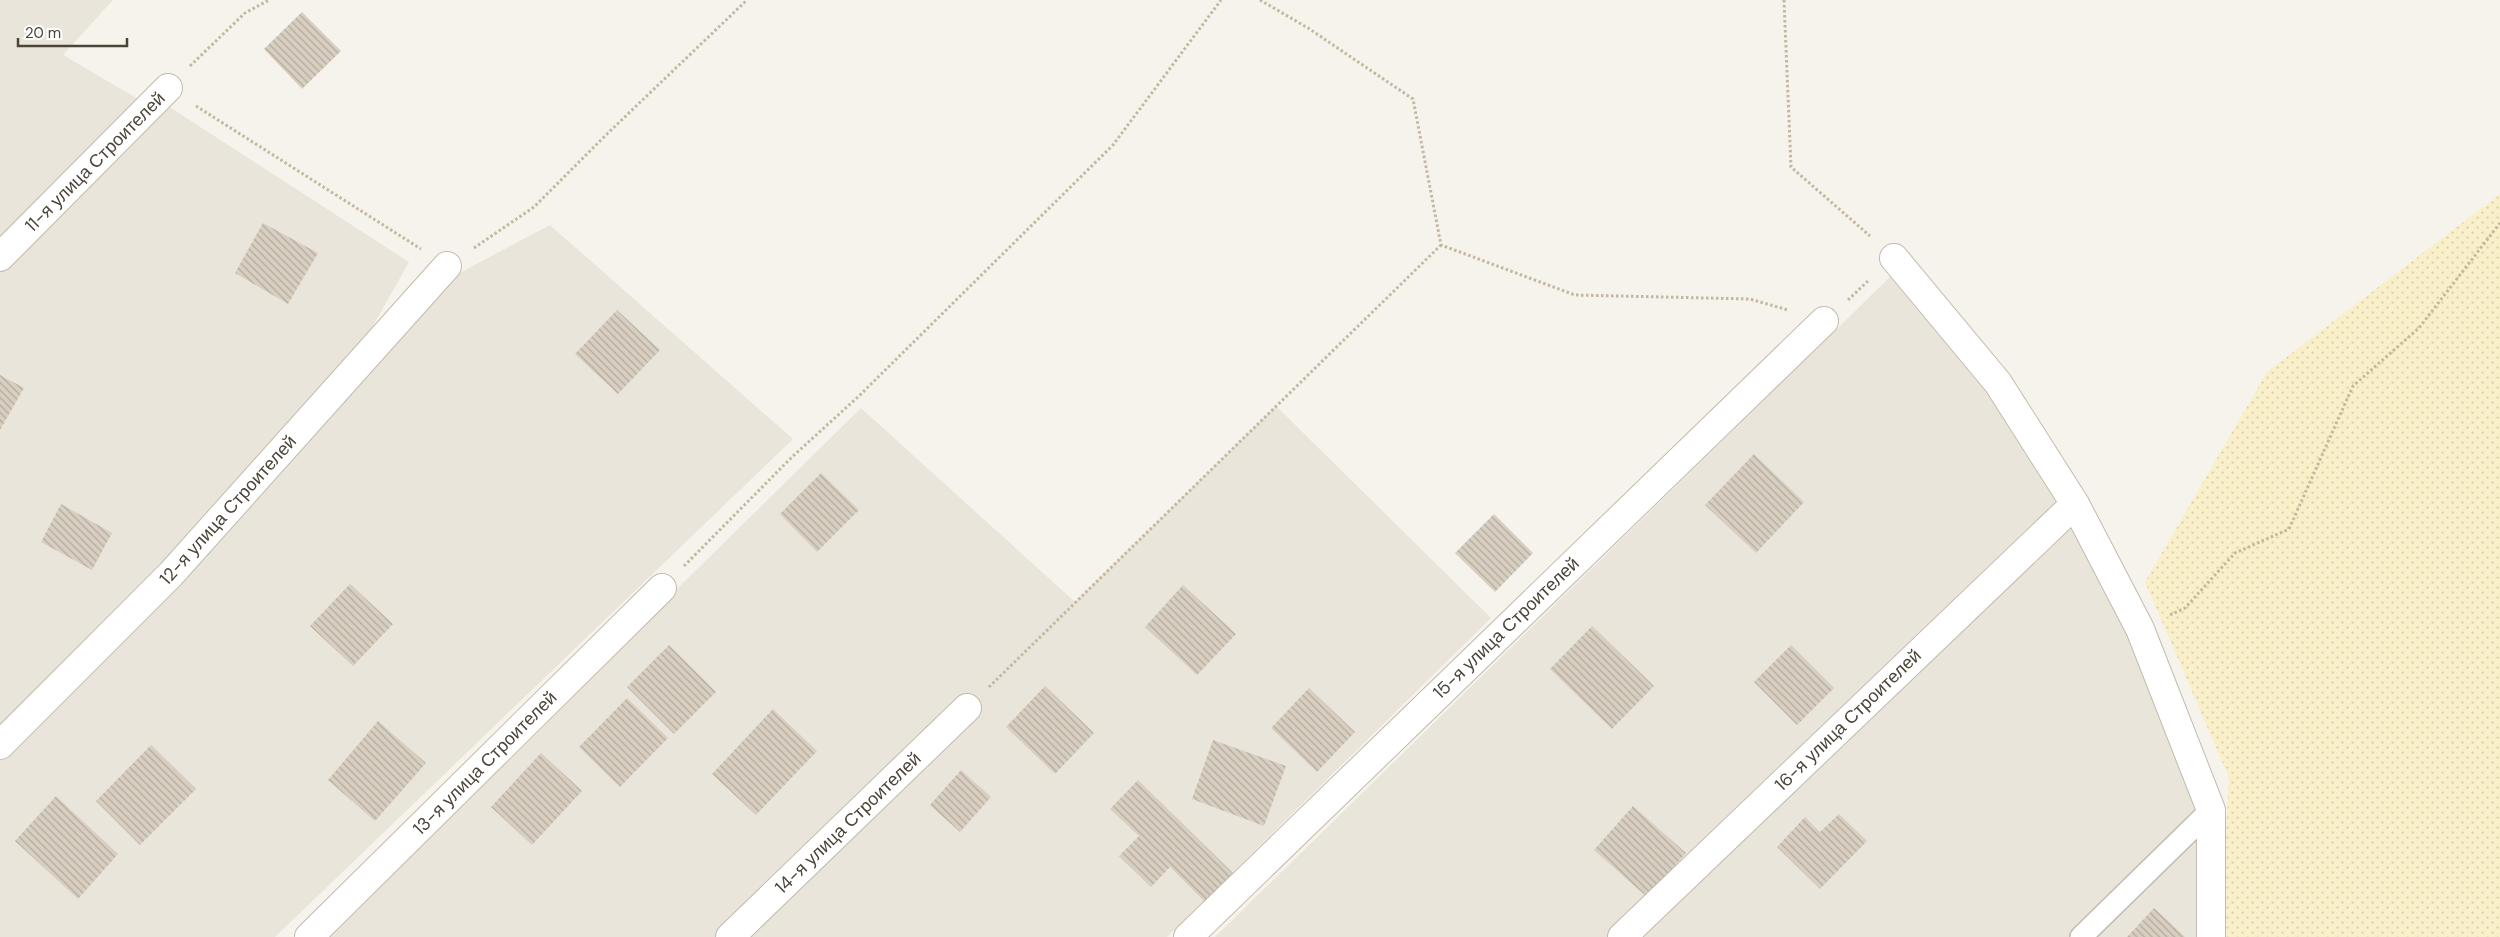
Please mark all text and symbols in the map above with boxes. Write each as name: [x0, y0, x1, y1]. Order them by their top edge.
scale bar: [18, 15, 126, 47]
text: 20 m: [25, 23, 61, 43]
street label: 11-я улица Строителей: [20, 87, 170, 237]
street label: 12-я улица Строителей: [154, 430, 302, 590]
street label: 15-я улица Строителей: [1428, 552, 1584, 704]
street label: 16-я улица Строителей: [1770, 644, 1926, 796]
street label: 13-я улица Строителей: [408, 686, 562, 840]
street label: 14-я улица Строителей: [770, 747, 926, 899]

